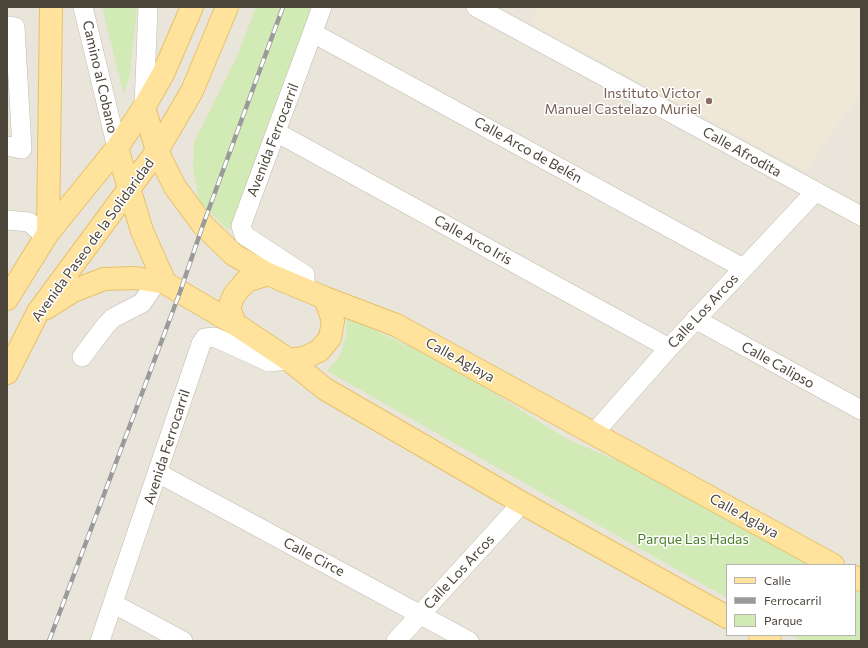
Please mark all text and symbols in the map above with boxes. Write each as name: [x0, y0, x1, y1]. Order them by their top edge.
street label: Camino al Cobano: [79, 19, 121, 135]
street label: Avenida Ferrocarril: [244, 81, 302, 199]
place label: Instituto Victor Manuel Castelazo Muriel: [545, 85, 701, 118]
marker: Instituto Victor Manuel Castelazo Muriel: [704, 96, 714, 106]
street label: Calle Arco de Belén: [471, 113, 585, 187]
street label: Calle Afrodita: [700, 123, 784, 181]
street label: Avenida Paseo de la Solidaridad: [28, 155, 158, 325]
street label: Calle Arco Iris: [431, 212, 515, 268]
street label: Calle Los Arcos: [664, 270, 742, 352]
street label: Calle Aglaya: [423, 334, 497, 386]
street label: Calle Calipso: [738, 338, 818, 392]
street label: Avenida Ferrocarril: [140, 387, 194, 507]
street label: Calle Aglaya: [707, 490, 781, 542]
street label: Calle Los Arcos: [420, 531, 498, 613]
park label: Parque Las Hadas: [637, 531, 749, 547]
street label: Calle Circe: [281, 534, 347, 580]
legend: [726, 564, 856, 636]
text: Calle: [764, 573, 791, 587]
text: Ferrocarril: [764, 593, 821, 607]
text: Parque: [764, 613, 802, 627]

